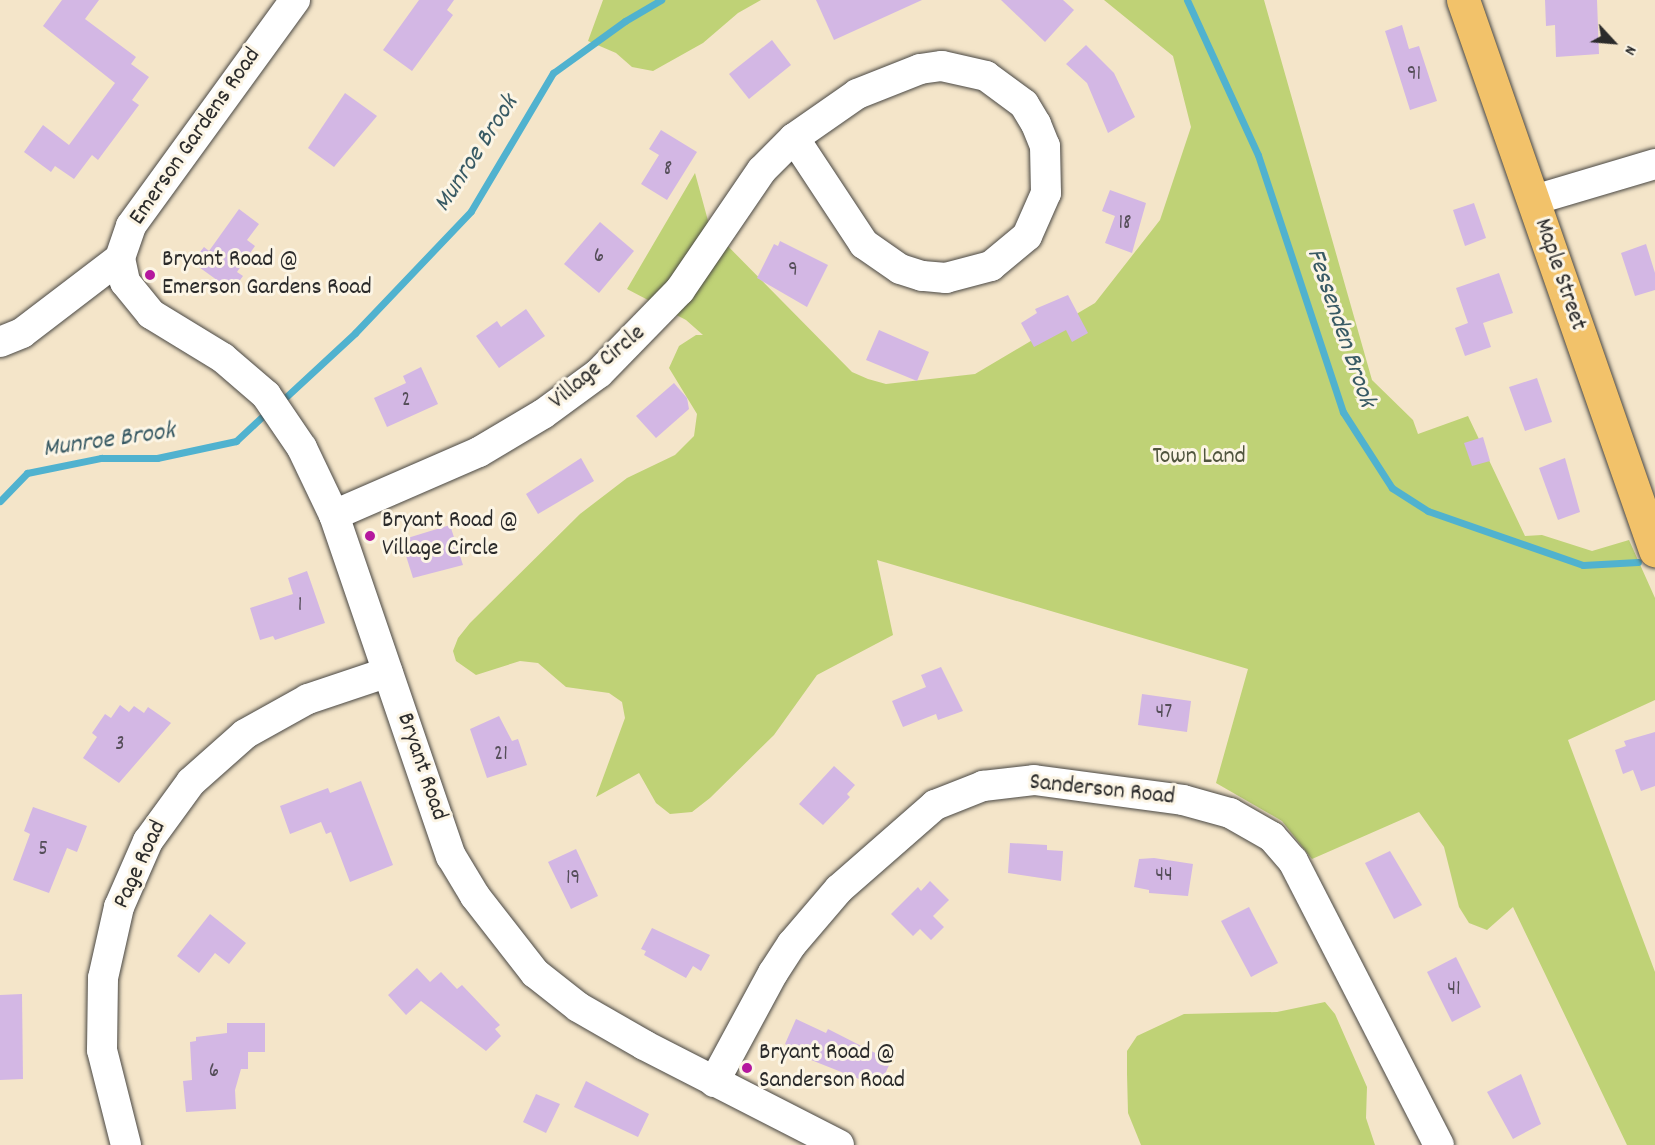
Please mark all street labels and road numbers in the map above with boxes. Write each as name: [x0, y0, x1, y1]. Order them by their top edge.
street label: Emerson Gardens Road: [124, 43, 268, 231]
street label: Maple Street: [1526, 215, 1592, 335]
street label: Village Circle: [544, 320, 652, 416]
street label: Bryant Road: [389, 710, 453, 824]
street label: Sanderson Road: [1028, 769, 1176, 813]
street label: Page Road: [108, 816, 174, 914]

